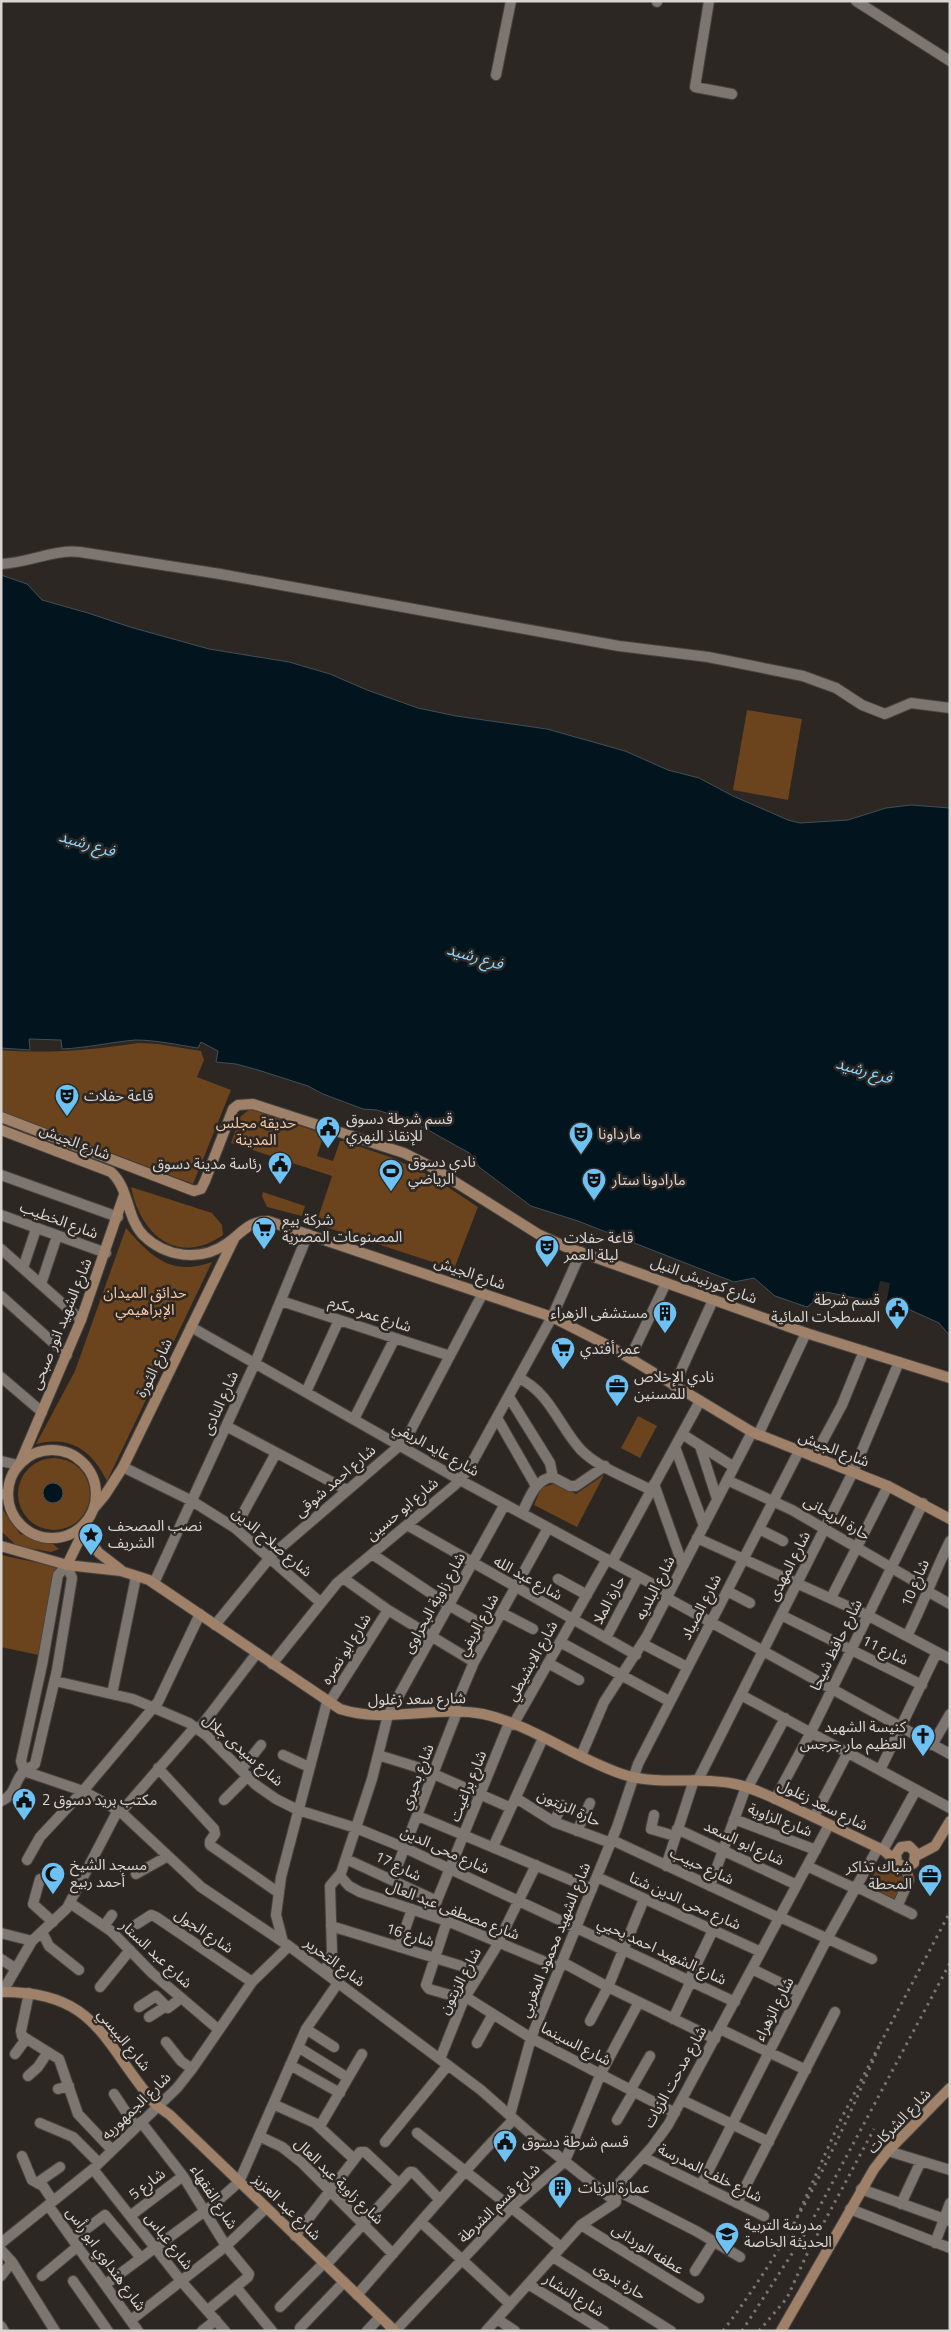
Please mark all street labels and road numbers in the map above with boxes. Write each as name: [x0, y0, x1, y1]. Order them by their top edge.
street label: شارع الجيش: [36, 1118, 114, 1167]
street label: شارع الخطيب: [16, 1195, 102, 1245]
street label: شارع الجيش: [431, 1250, 509, 1296]
street label: شارع كورنيش النيل: [647, 1250, 761, 1311]
street label: شارع الشهيد انور صبحى: [24, 1254, 98, 1393]
street label: شارع عمر مكرم: [325, 1289, 415, 1339]
street label: شارع الثورة: [129, 1334, 179, 1402]
street label: شارع النادى: [195, 1367, 245, 1439]
street label: شارع عايد الريفي: [388, 1415, 484, 1483]
street label: شارع الجيش: [795, 1425, 873, 1474]
street label: شارع احمد شوقى: [289, 1439, 381, 1523]
street label: شارع ابو حسين: [360, 1471, 444, 1547]
street label: حارة الريحانى: [799, 1489, 875, 1546]
street label: شارع صلاح الدين: [226, 1501, 318, 1583]
street label: شارع المهدى: [761, 1527, 817, 1605]
street label: شارع زاوية البحراوى: [396, 1548, 472, 1658]
street label: شارع عبد الله: [489, 1549, 567, 1607]
street label: شارع البلديه: [629, 1551, 682, 1624]
street label: شارع 10: [894, 1555, 936, 1610]
street label: شارع الصياد: [674, 1570, 728, 1644]
street label: حارة الملا: [586, 1571, 631, 1628]
street label: شارع الريفي: [451, 1589, 505, 1661]
street label: شارع حافظ شيحا: [803, 1595, 869, 1695]
street label: شارع ابو نصره: [315, 1608, 378, 1689]
street label: شارع الابشيطي: [500, 1616, 564, 1706]
street label: شارع 11: [858, 1628, 913, 1672]
street label: شارع سعد زغلول: [368, 1686, 466, 1712]
street label: شارع سيدى جلال: [197, 1708, 289, 1792]
street label: شارع بحيري: [393, 1740, 441, 1814]
street label: شارع براغيت: [443, 1746, 493, 1825]
street label: شارع سعد زغلول: [774, 1773, 873, 1837]
street label: حارة الزيتون: [534, 1783, 605, 1832]
street label: شارع الزاوية: [744, 1797, 816, 1843]
street label: شارع ابو السعد: [700, 1814, 788, 1872]
street label: شارع محى الدين: [397, 1820, 494, 1880]
street label: شارع حبيب: [666, 1841, 738, 1891]
street label: شارع 17: [371, 1844, 426, 1888]
street label: شارع الشهيد محمود المغربي: [513, 1859, 597, 2021]
street label: شارع محى الدين شتا: [625, 1866, 745, 1937]
street label: شارع مصطفى عبد العال: [383, 1874, 523, 1947]
street label: شارع الجول: [169, 1902, 239, 1960]
street label: شارع الشهيد احمد يحيي: [593, 1910, 731, 1992]
street label: شارع عبد الستار: [113, 1913, 198, 1994]
street label: شارع 16: [383, 1916, 437, 1954]
street label: شارع التحرير: [299, 1930, 371, 1993]
street label: شارع الزيتون: [432, 1943, 488, 2019]
street label: شارع الزهراء: [748, 1972, 801, 2045]
street label: شارع البيسي: [91, 2003, 157, 2077]
street label: شارع السينما: [536, 2016, 616, 2072]
street label: شارع مدحت الزيات: [637, 2021, 713, 2133]
street label: شارع الجمهوريه: [95, 2066, 177, 2146]
street label: شارع الشركات: [861, 2082, 937, 2159]
street label: شارع زاوية عبد العال: [289, 2132, 390, 2230]
street label: شارع خلف المدرسة: [654, 2137, 767, 2209]
street label: شارع قسم الشرطة: [452, 2157, 546, 2249]
street label: شارع الفقهاء: [184, 2160, 244, 2234]
street label: شارع 5: [123, 2162, 171, 2206]
street label: شارع عبد العزيز: [246, 2167, 327, 2246]
street label: شارع هنداوي ابو رأس: [60, 2202, 152, 2316]
street label: شارع عباس: [139, 2207, 199, 2275]
street label: عطفه الوردانى: [608, 2217, 689, 2280]
street label: حارة بدوى: [590, 2256, 651, 2306]
street label: شارع النشار: [538, 2266, 609, 2323]

